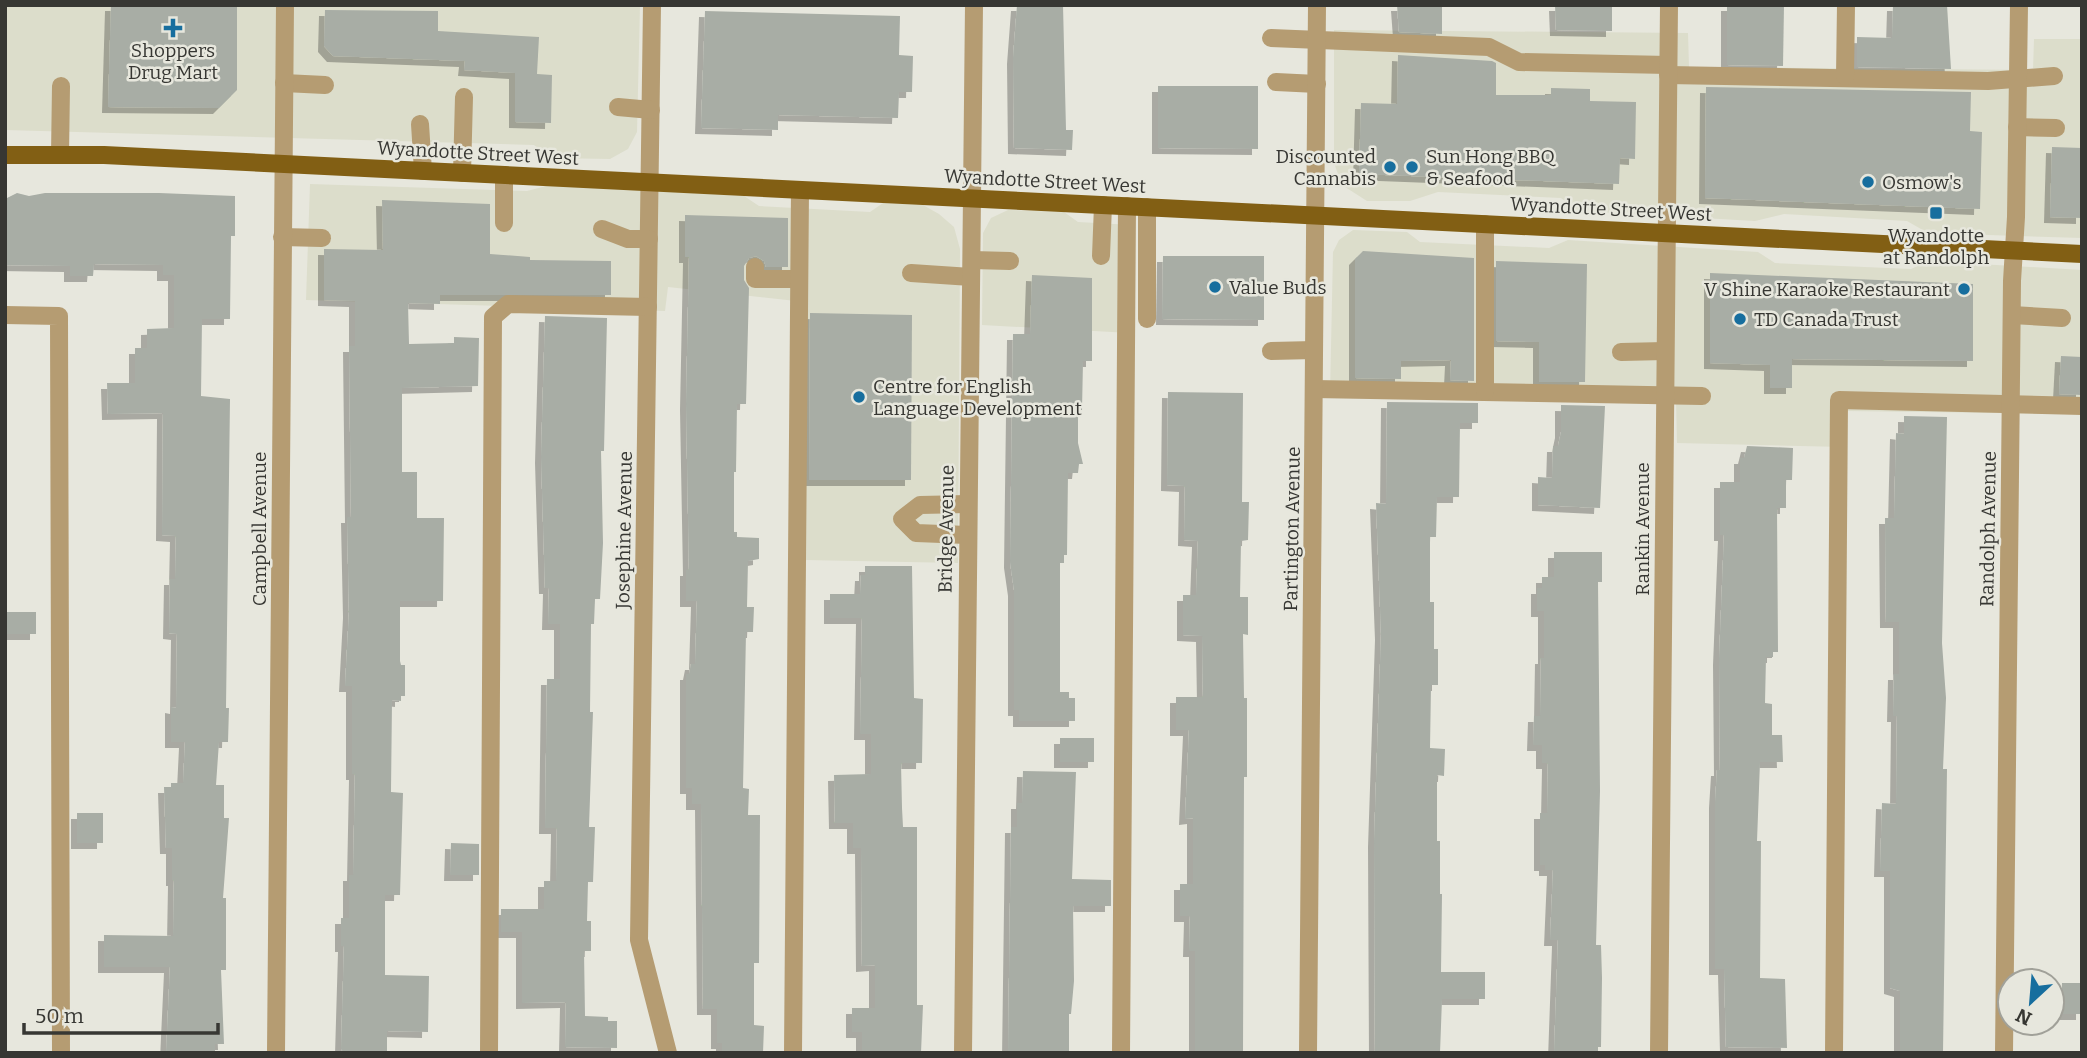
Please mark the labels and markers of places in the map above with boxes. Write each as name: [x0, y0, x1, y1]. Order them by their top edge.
marker: Shoppers Drug Mart: [165, 20, 181, 36]
place label: Shoppers Drug Mart: [128, 39, 218, 84]
place label: Discounted Cannabis: [1276, 145, 1376, 190]
place label: Sun Hong BBQ & Seafood: [1426, 145, 1556, 190]
marker: Discounted Cannabis: [1382, 159, 1398, 175]
marker: Sun Hong BBQ & Seafood: [1404, 159, 1420, 175]
place label: Osmow's: [1882, 171, 1962, 194]
marker: Osmow's: [1860, 174, 1876, 190]
marker: Wyandotte at Randolph: [1928, 205, 1944, 221]
place label: Wyandotte at Randolph: [1883, 224, 1989, 269]
place label: Value Buds: [1229, 276, 1326, 299]
place label: V Shine Karaoke Restaurant: [1704, 278, 1950, 301]
marker: Value Buds: [1207, 279, 1223, 295]
marker: V Shine Karaoke Restaurant: [1956, 281, 1972, 297]
place label: TD Canada Trust: [1754, 308, 1899, 331]
marker: TD Canada Trust: [1732, 311, 1748, 327]
place label: Centre for English Language Development: [873, 375, 1082, 420]
marker: Centre for English Language Development: [851, 389, 867, 405]

